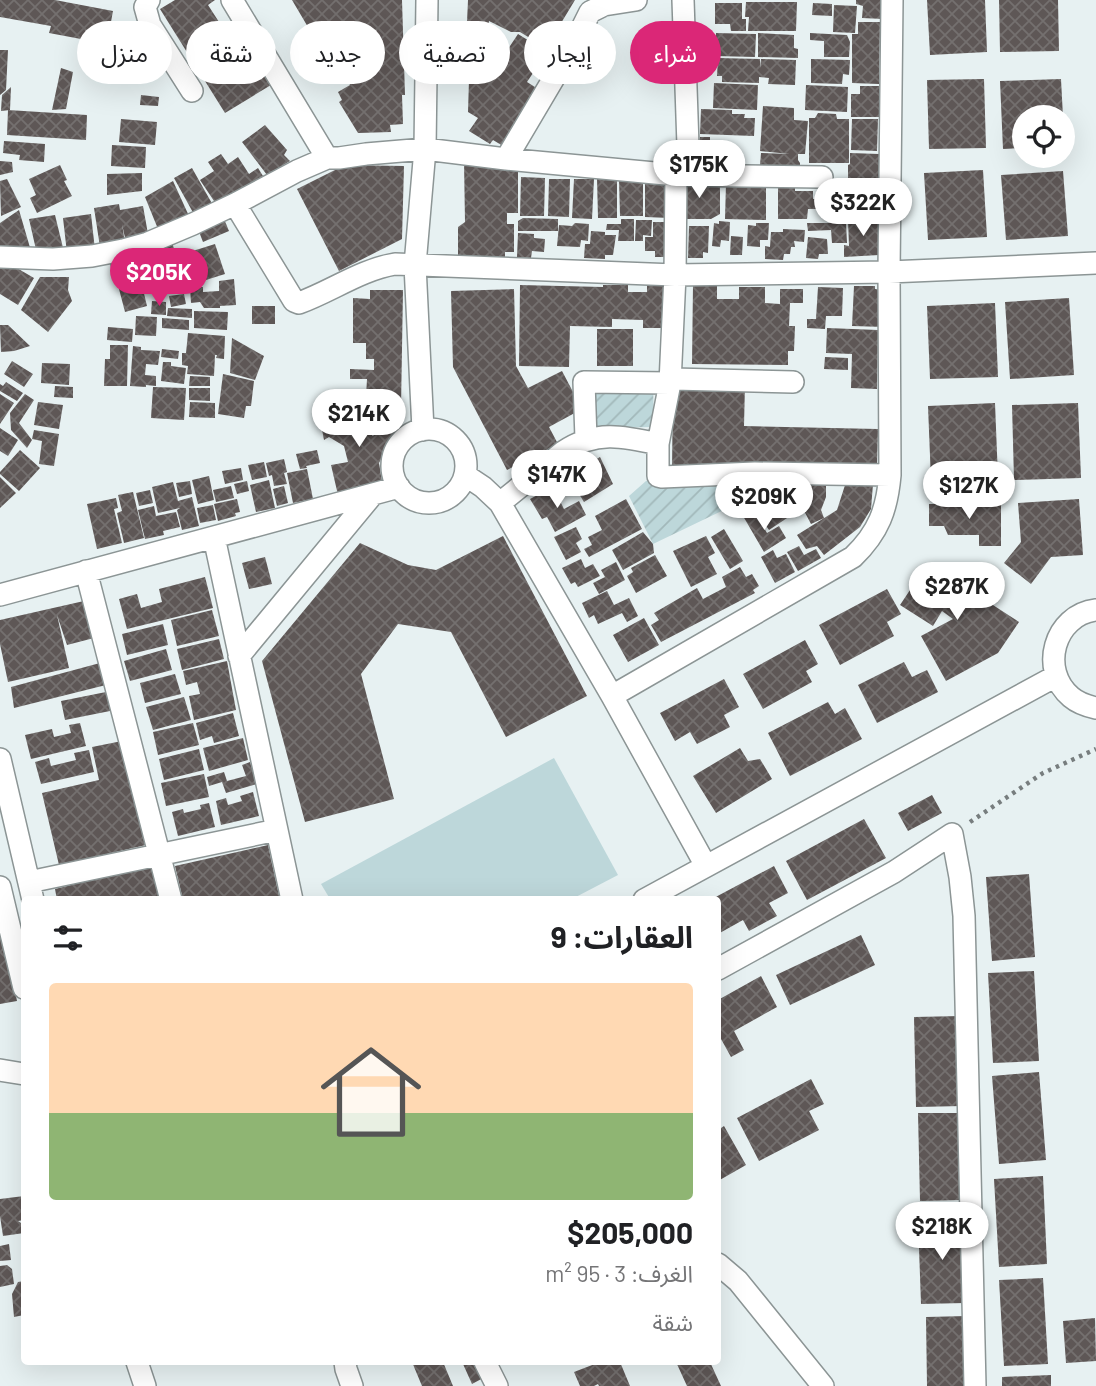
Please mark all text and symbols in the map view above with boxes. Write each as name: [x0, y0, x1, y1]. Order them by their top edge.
chip: منزل: [77, 21, 172, 84]
chip: شقة: [186, 21, 276, 84]
chip: جديد: [290, 21, 385, 84]
chip: تصفية: [399, 21, 510, 84]
chip: إيجار: [524, 21, 616, 84]
chip: شراء: [630, 21, 721, 84]
map controls: [1012, 105, 1075, 168]
button: locate: [1012, 105, 1075, 168]
pin: $175K: [650, 140, 748, 200]
text: $175K: [669, 149, 729, 177]
pin: $322K: [814, 178, 912, 238]
text: $322K: [830, 187, 896, 215]
pin: $205K: [110, 248, 208, 308]
text: $205K: [126, 257, 192, 285]
pin: $214K: [310, 390, 408, 449]
text: $214K: [328, 398, 390, 426]
pin: $147K: [508, 450, 606, 510]
text: $147K: [527, 459, 587, 487]
pin: $127K: [920, 462, 1018, 521]
text: $127K: [939, 470, 999, 498]
pin: $209K: [715, 472, 813, 532]
text: $209K: [731, 481, 797, 509]
pin: $287K: [908, 562, 1006, 622]
text: $287K: [925, 571, 989, 599]
text: العقارات: 9: [551, 918, 693, 954]
icon: filters: [49, 919, 87, 957]
icon: home: [308, 1029, 434, 1155]
pin: $218K: [893, 1202, 991, 1262]
text: $218K: [912, 1211, 972, 1239]
text: $205,000: [567, 1214, 693, 1250]
text: الغرف: 3 · 95 m²: [545, 1259, 693, 1287]
text: شقة: [652, 1308, 693, 1336]

